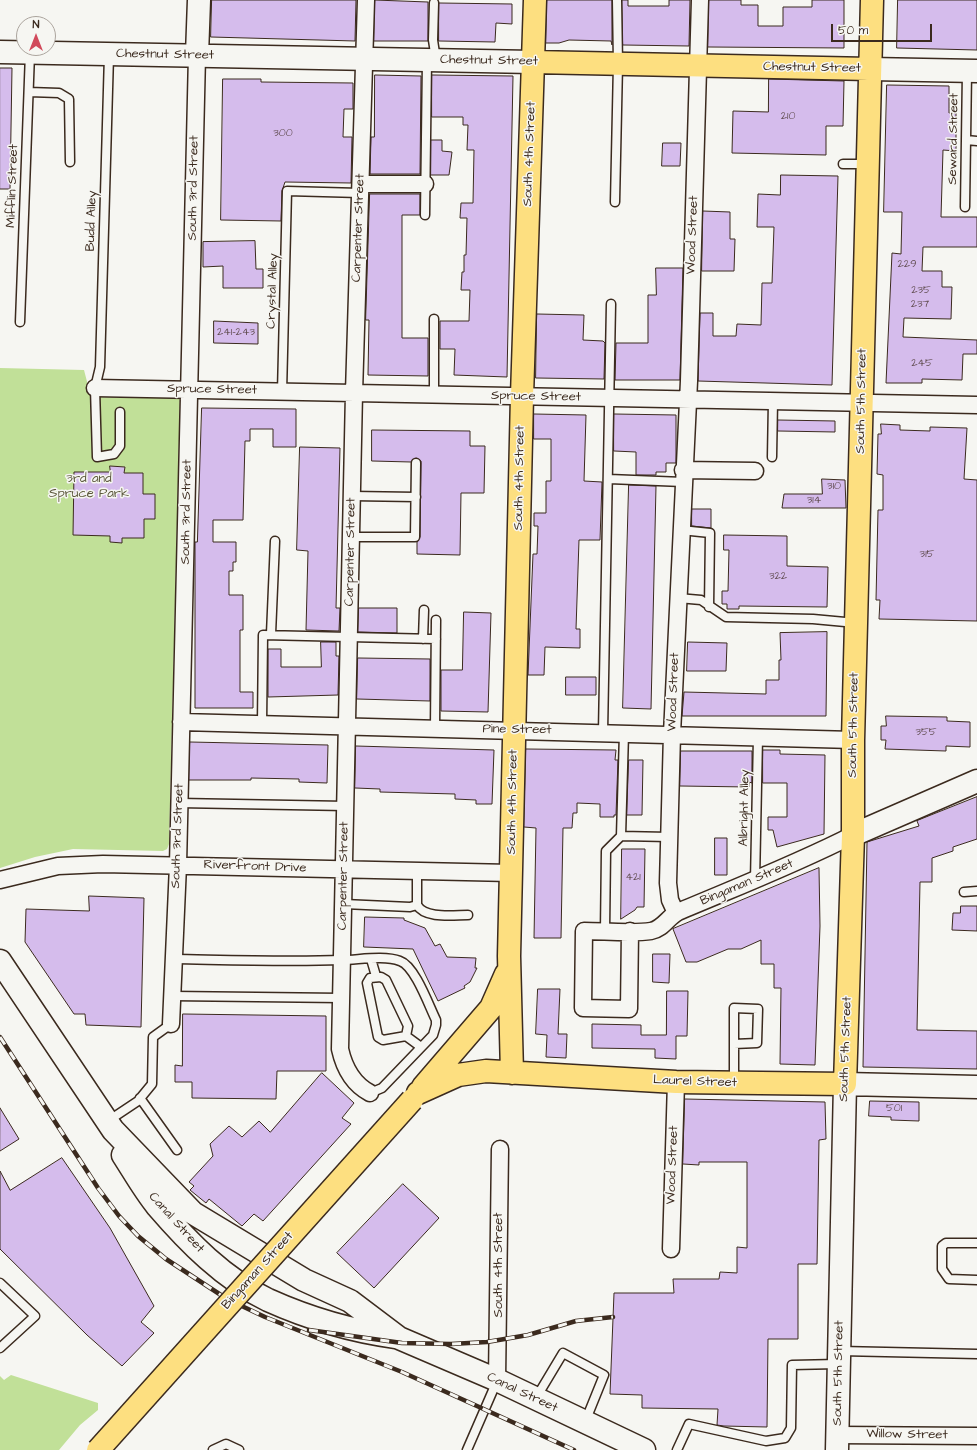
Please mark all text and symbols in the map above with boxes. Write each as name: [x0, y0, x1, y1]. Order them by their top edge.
north arrow: [16, 16, 56, 56]
scale bar: [833, 16, 934, 42]
text: N: [33, 17, 39, 32]
text: 50 m: [838, 22, 868, 39]
street label: Chestnut Street: [116, 46, 214, 64]
street label: Chestnut Street: [440, 52, 538, 70]
street label: Chestnut Street: [763, 59, 861, 77]
street label: Seward Street: [945, 93, 963, 185]
street label: South 4th Street: [520, 101, 540, 207]
house number: 210: [781, 110, 795, 124]
house number: 300: [273, 127, 293, 141]
street label: South 3rd Street: [185, 135, 203, 241]
street label: Mifflin Street: [4, 144, 22, 228]
street label: Carpenter Street: [349, 173, 369, 283]
street label: Budd Alley: [83, 190, 101, 252]
street label: Wood Street: [684, 195, 702, 275]
street label: Crystal Alley: [264, 253, 282, 329]
house number: 229: [898, 258, 916, 272]
house number: 235: [911, 284, 931, 298]
house number: 237: [911, 298, 929, 312]
house number: 241-243: [217, 326, 255, 340]
street label: South 5th Street: [853, 348, 871, 454]
house number: 245: [911, 357, 933, 371]
street label: Spruce Street: [167, 381, 257, 399]
street label: Spruce Street: [491, 388, 581, 406]
street label: South 4th Street: [511, 425, 529, 531]
street label: South 3rd Street: [178, 459, 196, 565]
park label: 3rd and Spruce Park: [49, 471, 129, 502]
house number: 310: [827, 480, 841, 494]
house number: 314: [807, 494, 821, 508]
street label: Carpenter Street: [342, 498, 360, 606]
house number: 315: [920, 548, 934, 562]
house number: 322: [769, 570, 787, 584]
street label: Wood Street: [665, 652, 683, 732]
street label: South 5th Street: [845, 672, 863, 778]
street label: Pine Street: [482, 722, 552, 738]
house number: 355: [915, 726, 937, 740]
street label: South 4th Street: [504, 749, 522, 855]
street label: Albright Alley: [737, 769, 753, 847]
street label: South 3rd Street: [168, 783, 188, 889]
street label: Carpenter Street: [335, 822, 353, 930]
street label: Bingaman Street: [698, 856, 796, 910]
street label: Riverfront Drive: [203, 857, 307, 877]
house number: 421: [625, 871, 641, 885]
street label: South 5th Street: [836, 996, 856, 1102]
street label: Laurel Street: [653, 1073, 737, 1091]
house number: 501: [886, 1102, 902, 1116]
street label: Wood Street: [664, 1125, 682, 1205]
street label: Canal Street: [145, 1189, 207, 1257]
street label: South 4th Street: [491, 1212, 507, 1318]
street label: Bingaman Street: [219, 1229, 297, 1313]
street label: South 5th Street: [830, 1320, 848, 1426]
street label: Canal Street: [484, 1370, 560, 1416]
street label: Willow Street: [866, 1426, 948, 1444]

